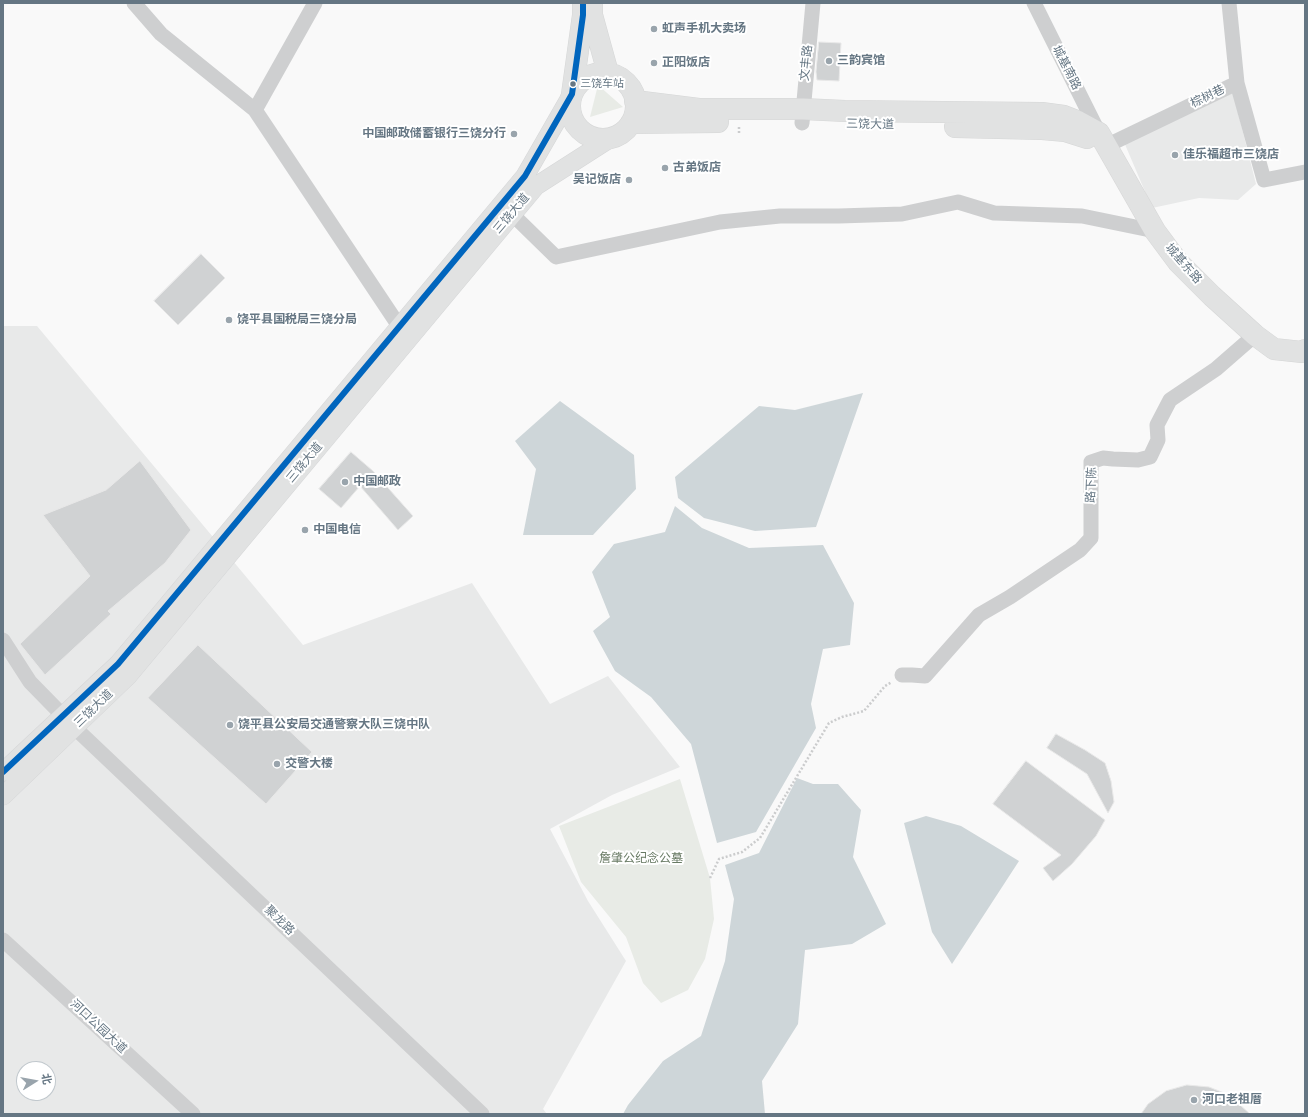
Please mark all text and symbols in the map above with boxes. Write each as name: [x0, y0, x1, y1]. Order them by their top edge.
place label: 虹声手机大卖场: [662, 22, 746, 36]
marker: 虹声手机大卖场: [649, 24, 659, 34]
street label: 城基南路: [1049, 43, 1083, 93]
street label: 文丰路: [798, 44, 816, 82]
place label: 三韵宾馆: [837, 54, 885, 68]
place label: 正阳饭店: [662, 56, 710, 70]
marker: 三韵宾馆: [824, 56, 834, 66]
marker: 正阳饭店: [649, 58, 659, 68]
place label: 三饶车站: [580, 77, 624, 91]
marker: 三饶车站: [568, 79, 578, 89]
street label: 棕树巷: [1189, 83, 1227, 111]
street label: 三饶大道: [846, 117, 894, 133]
place label: 中国邮政储蓄银行三饶分行: [362, 127, 506, 141]
marker: 中国邮政储蓄银行三饶分行: [509, 129, 519, 139]
place label: 佳乐福超市三饶店: [1183, 148, 1279, 162]
marker: 佳乐福超市三饶店: [1170, 150, 1180, 160]
place label: 古弟饭店: [673, 161, 721, 175]
marker: 古弟饭店: [660, 163, 670, 173]
place label: 吴记饭店: [573, 173, 621, 187]
marker: 吴记饭店: [624, 175, 634, 185]
street label: 三饶大道: [491, 191, 533, 237]
street label: 城基东路: [1162, 241, 1204, 287]
place label: 饶平县国税局三饶分局: [237, 313, 357, 327]
marker: 饶平县国税局三饶分局: [224, 315, 234, 325]
street label: 三饶大道: [284, 440, 326, 486]
street label: 路下陈: [1084, 467, 1100, 503]
place label: 中国邮政: [353, 475, 401, 489]
marker: 中国邮政: [340, 477, 350, 487]
place label: 中国电信: [313, 523, 361, 537]
marker: 中国电信: [300, 525, 310, 535]
street label: 三饶大道: [72, 687, 116, 731]
place label: 饶平县公安局交通警察大队三饶中队: [238, 718, 430, 732]
marker: 饶平县公安局交通警察大队三饶中队: [225, 720, 235, 730]
place label: 交警大楼: [285, 757, 333, 771]
marker: 交警大楼: [272, 759, 282, 769]
park label: 詹肇公纪念公墓: [599, 852, 683, 866]
street label: 聚龙路: [261, 903, 297, 939]
street label: 河口公园大道: [67, 997, 129, 1057]
north arrow: [16, 1061, 56, 1101]
text: 北: [38, 1072, 56, 1086]
place label: 河口老祖厝: [1202, 1093, 1262, 1107]
marker: 河口老祖厝: [1189, 1095, 1199, 1105]

